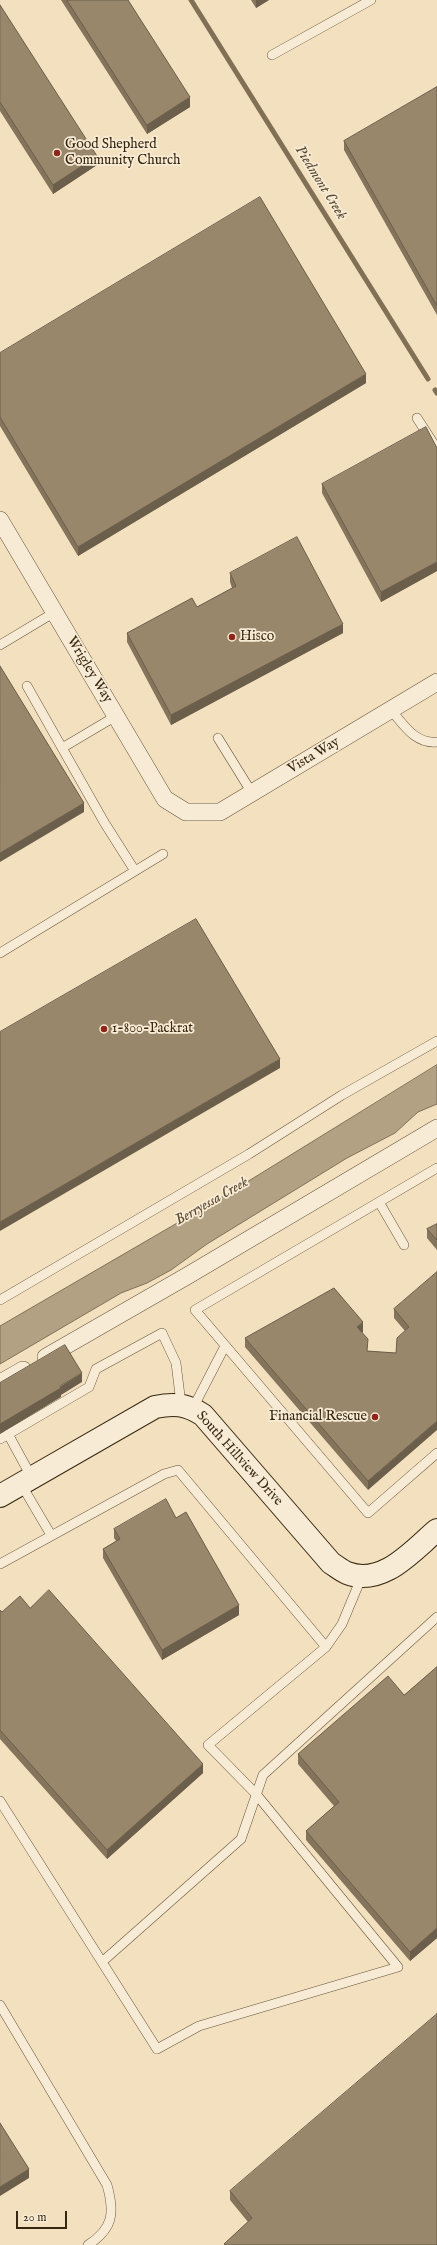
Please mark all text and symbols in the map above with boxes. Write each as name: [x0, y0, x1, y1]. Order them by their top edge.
place label: Good Shepherd Community Church: [65, 137, 180, 170]
water label: Piedmont Creek: [290, 143, 350, 223]
marker: Good Shepherd Community Church: [52, 148, 62, 158]
place label: Hisco: [240, 629, 274, 645]
marker: Hisco: [227, 632, 237, 642]
street label: Wrigley Way: [63, 634, 115, 706]
street label: Vista Way: [285, 734, 343, 778]
place label: 1-800-Packrat: [112, 1021, 193, 1037]
marker: 1-800-Packrat: [99, 1024, 109, 1034]
water label: Berryessa Creek: [172, 1174, 252, 1230]
street label: South Hillview Drive: [192, 1408, 286, 1510]
place label: Financial Rescue: [269, 1409, 367, 1425]
marker: Financial Rescue: [370, 1412, 380, 1422]
scale bar: [18, 2203, 69, 2229]
text: 20 m: [23, 2210, 46, 2225]

